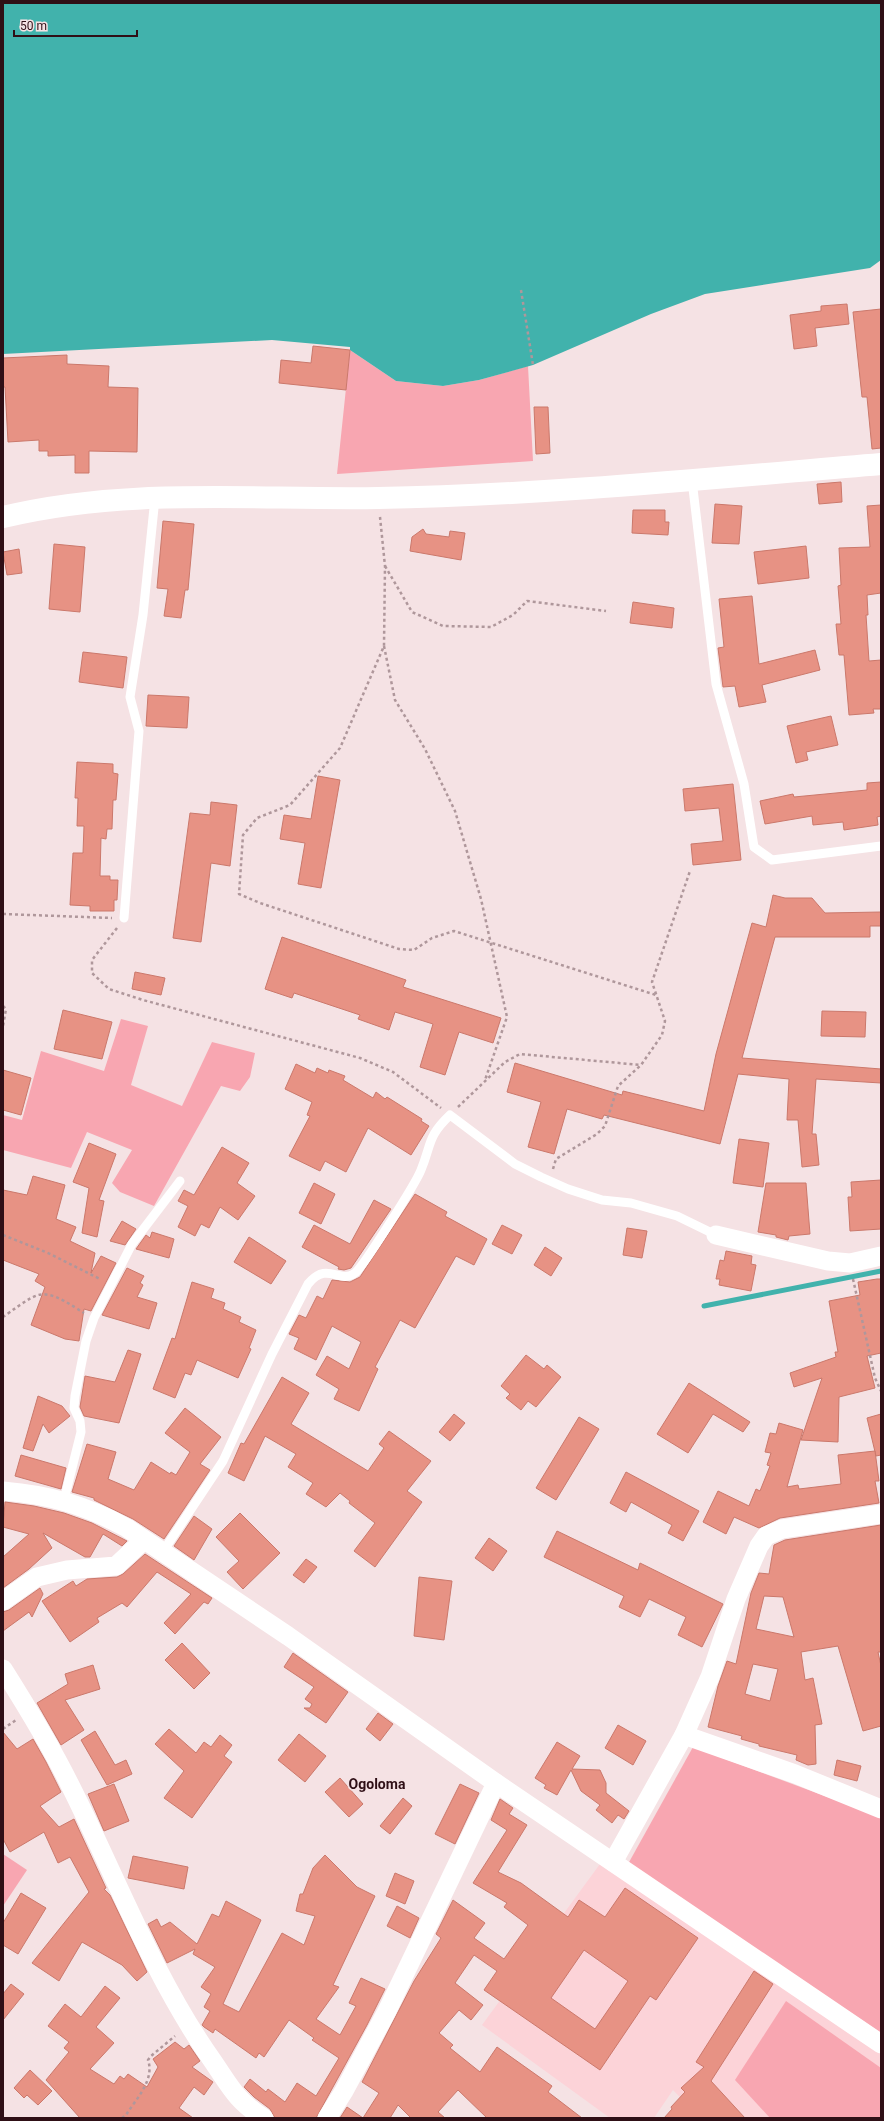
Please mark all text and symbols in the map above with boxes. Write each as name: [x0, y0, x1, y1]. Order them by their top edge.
scale bar: [14, 12, 137, 38]
text: 50 m: [20, 19, 47, 33]
district label: Ogoloma: [349, 1776, 406, 1792]

